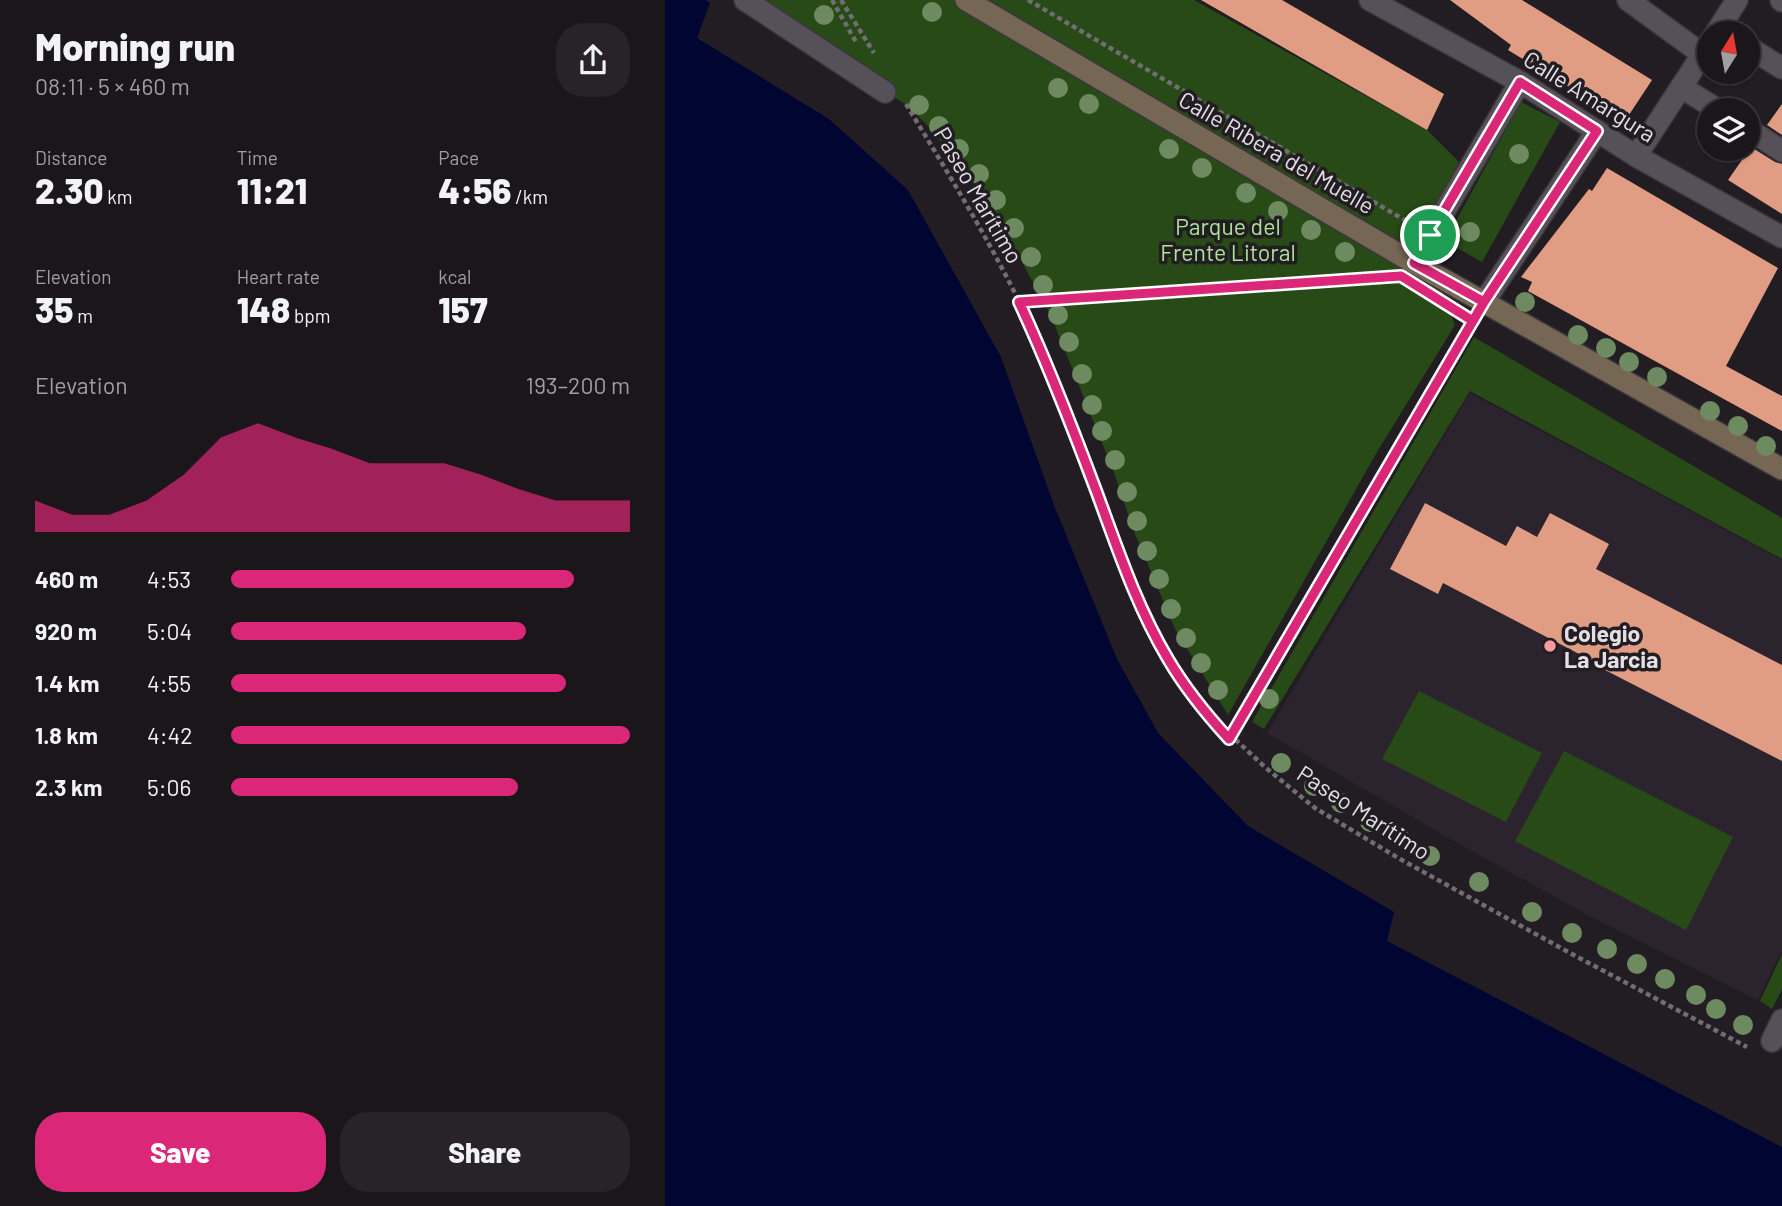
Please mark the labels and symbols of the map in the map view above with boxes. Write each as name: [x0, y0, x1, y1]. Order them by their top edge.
north arrow: [1697, 21, 1761, 84]
street label: Calle Amargura: [1519, 44, 1661, 148]
street label: Calle Ribera del Muelle: [1174, 85, 1380, 219]
street label: Paseo Marítimo: [929, 122, 1029, 268]
pin: [1400, 205, 1460, 265]
park label: Parque del Frente Litoral: [1160, 212, 1296, 266]
place label: Colegio La Jarcia: [1564, 619, 1658, 673]
marker: Colegio La Jarcia: [1542, 638, 1558, 654]
street label: Paseo Marítimo: [1292, 759, 1436, 865]

